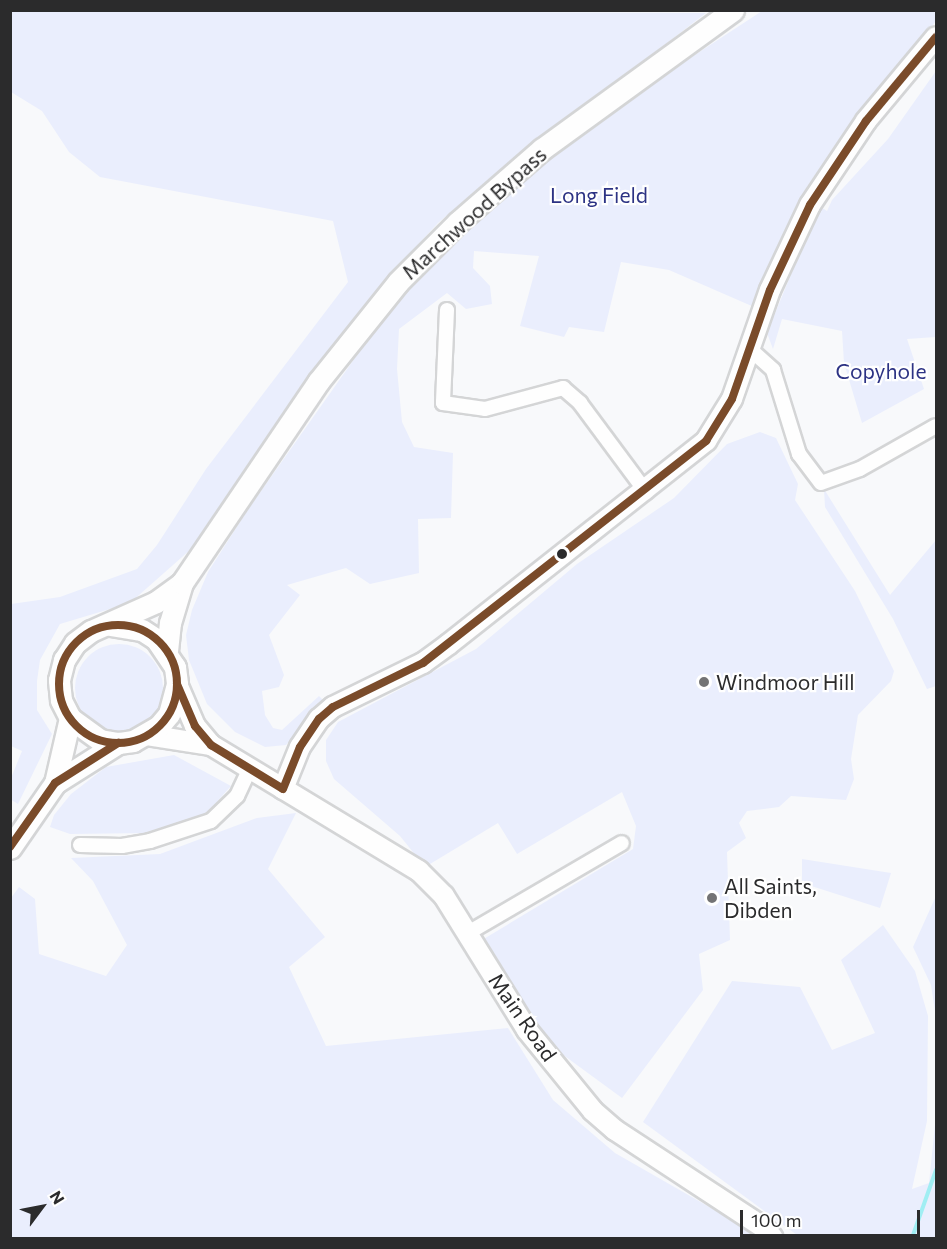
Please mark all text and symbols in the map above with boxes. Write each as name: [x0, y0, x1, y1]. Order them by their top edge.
street label: Marchwood Bypass: [397, 142, 551, 284]
park label: Long Field: [550, 182, 648, 208]
park label: Copyhole: [836, 358, 926, 384]
unlabelled marker: [556, 548, 568, 560]
place label: Windmoor Hill: [716, 669, 855, 695]
marker: Windmoor Hill: [697, 675, 711, 689]
place label: All Saints, Dibden: [724, 873, 817, 923]
marker: All Saints, Dibden: [705, 891, 719, 905]
street label: Main Road: [484, 968, 562, 1066]
north arrow: [12, 1177, 72, 1237]
text: N: [46, 1187, 69, 1207]
scale bar: [743, 1198, 923, 1236]
text: 100 m: [751, 1209, 801, 1231]

